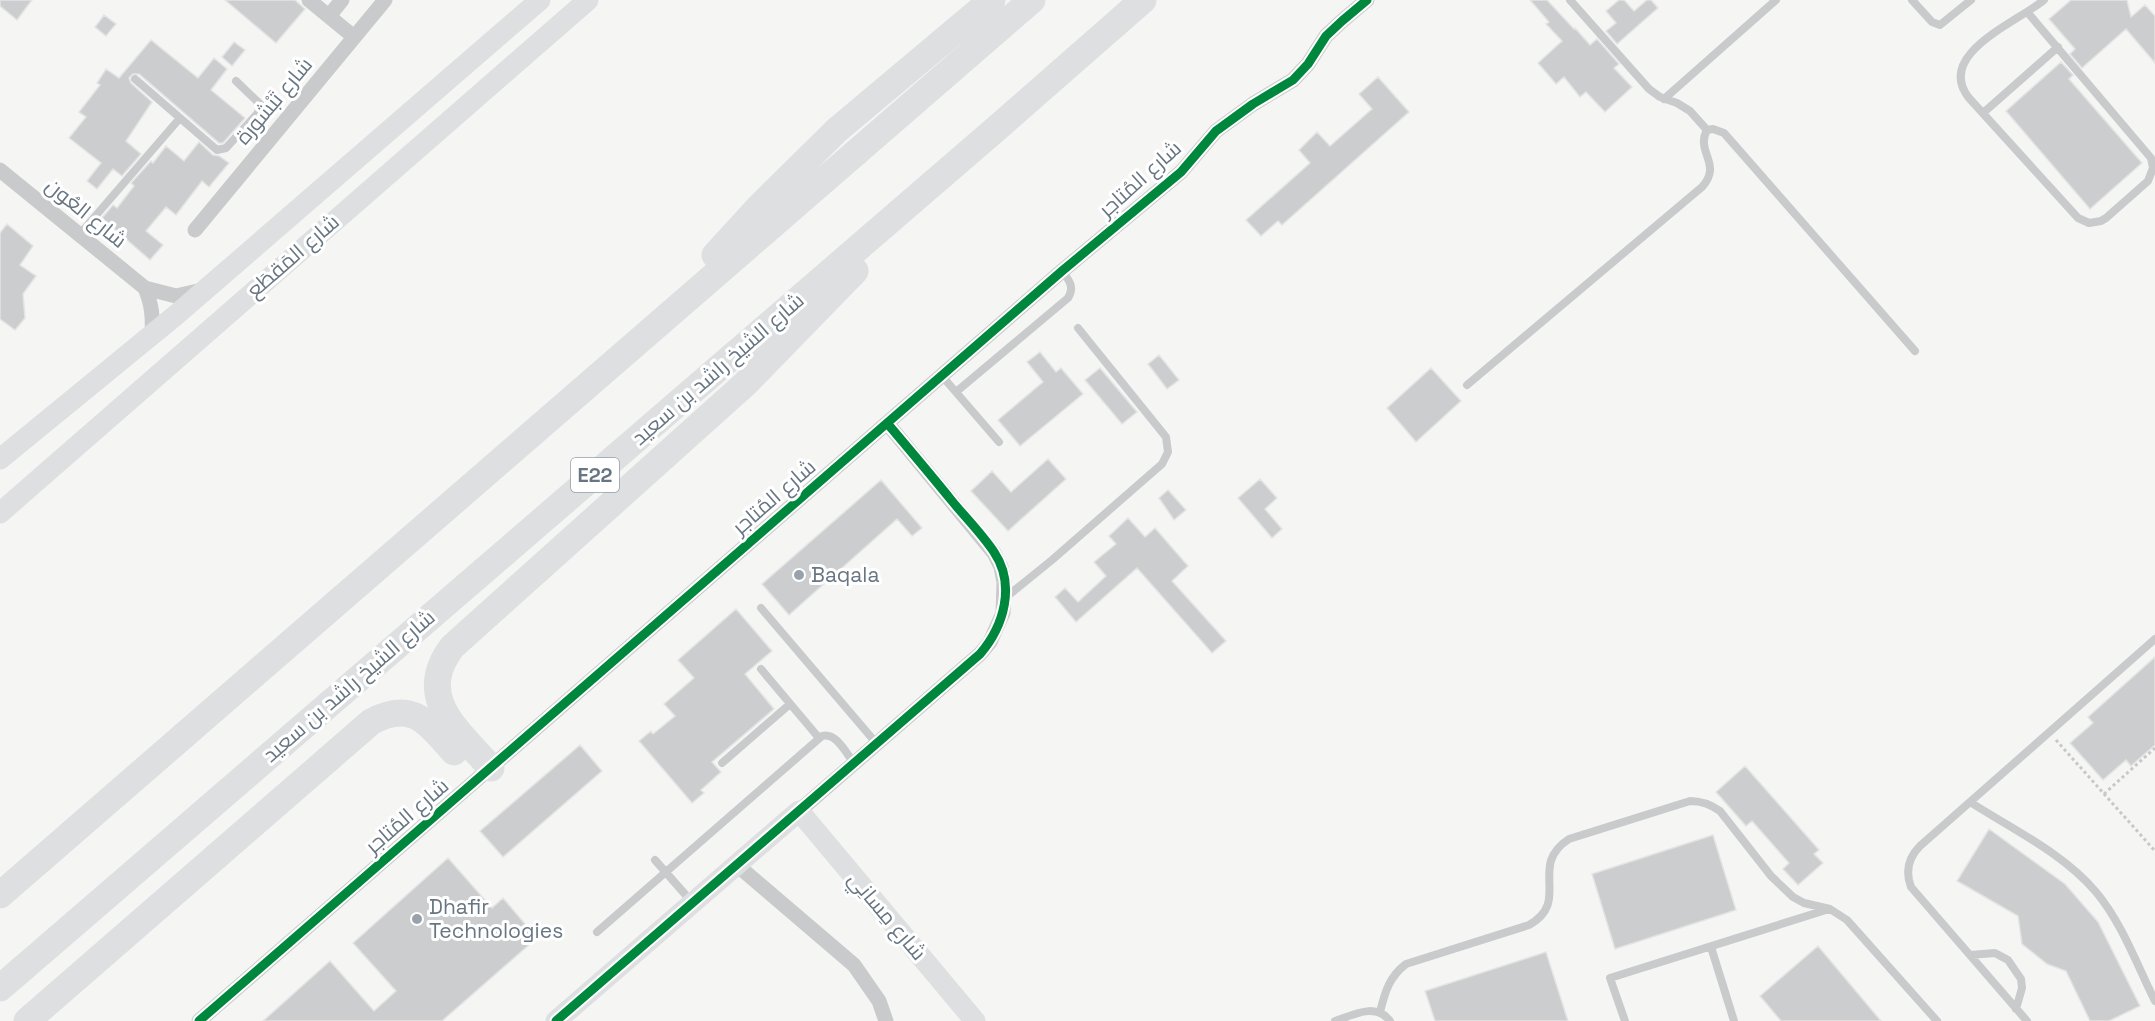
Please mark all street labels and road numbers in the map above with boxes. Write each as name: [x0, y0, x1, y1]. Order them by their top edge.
street label: شارع تَبْشورة: [229, 51, 319, 151]
street label: شارع المُتاجر: [1092, 134, 1187, 224]
street label: شارع العُون: [40, 172, 132, 254]
street label: شارع المَقطَع: [241, 208, 345, 304]
street label: شارع الشيخ راشد بن سعيد: [626, 286, 810, 452]
street label: شارع المُتاجر: [726, 453, 822, 542]
road number: E22: [571, 458, 619, 492]
street label: شارع الشيخ راشد بن سعيد: [257, 603, 441, 769]
street label: شارع المُتاجر: [359, 772, 455, 861]
street label: شارع مِسانِي: [840, 866, 932, 968]

